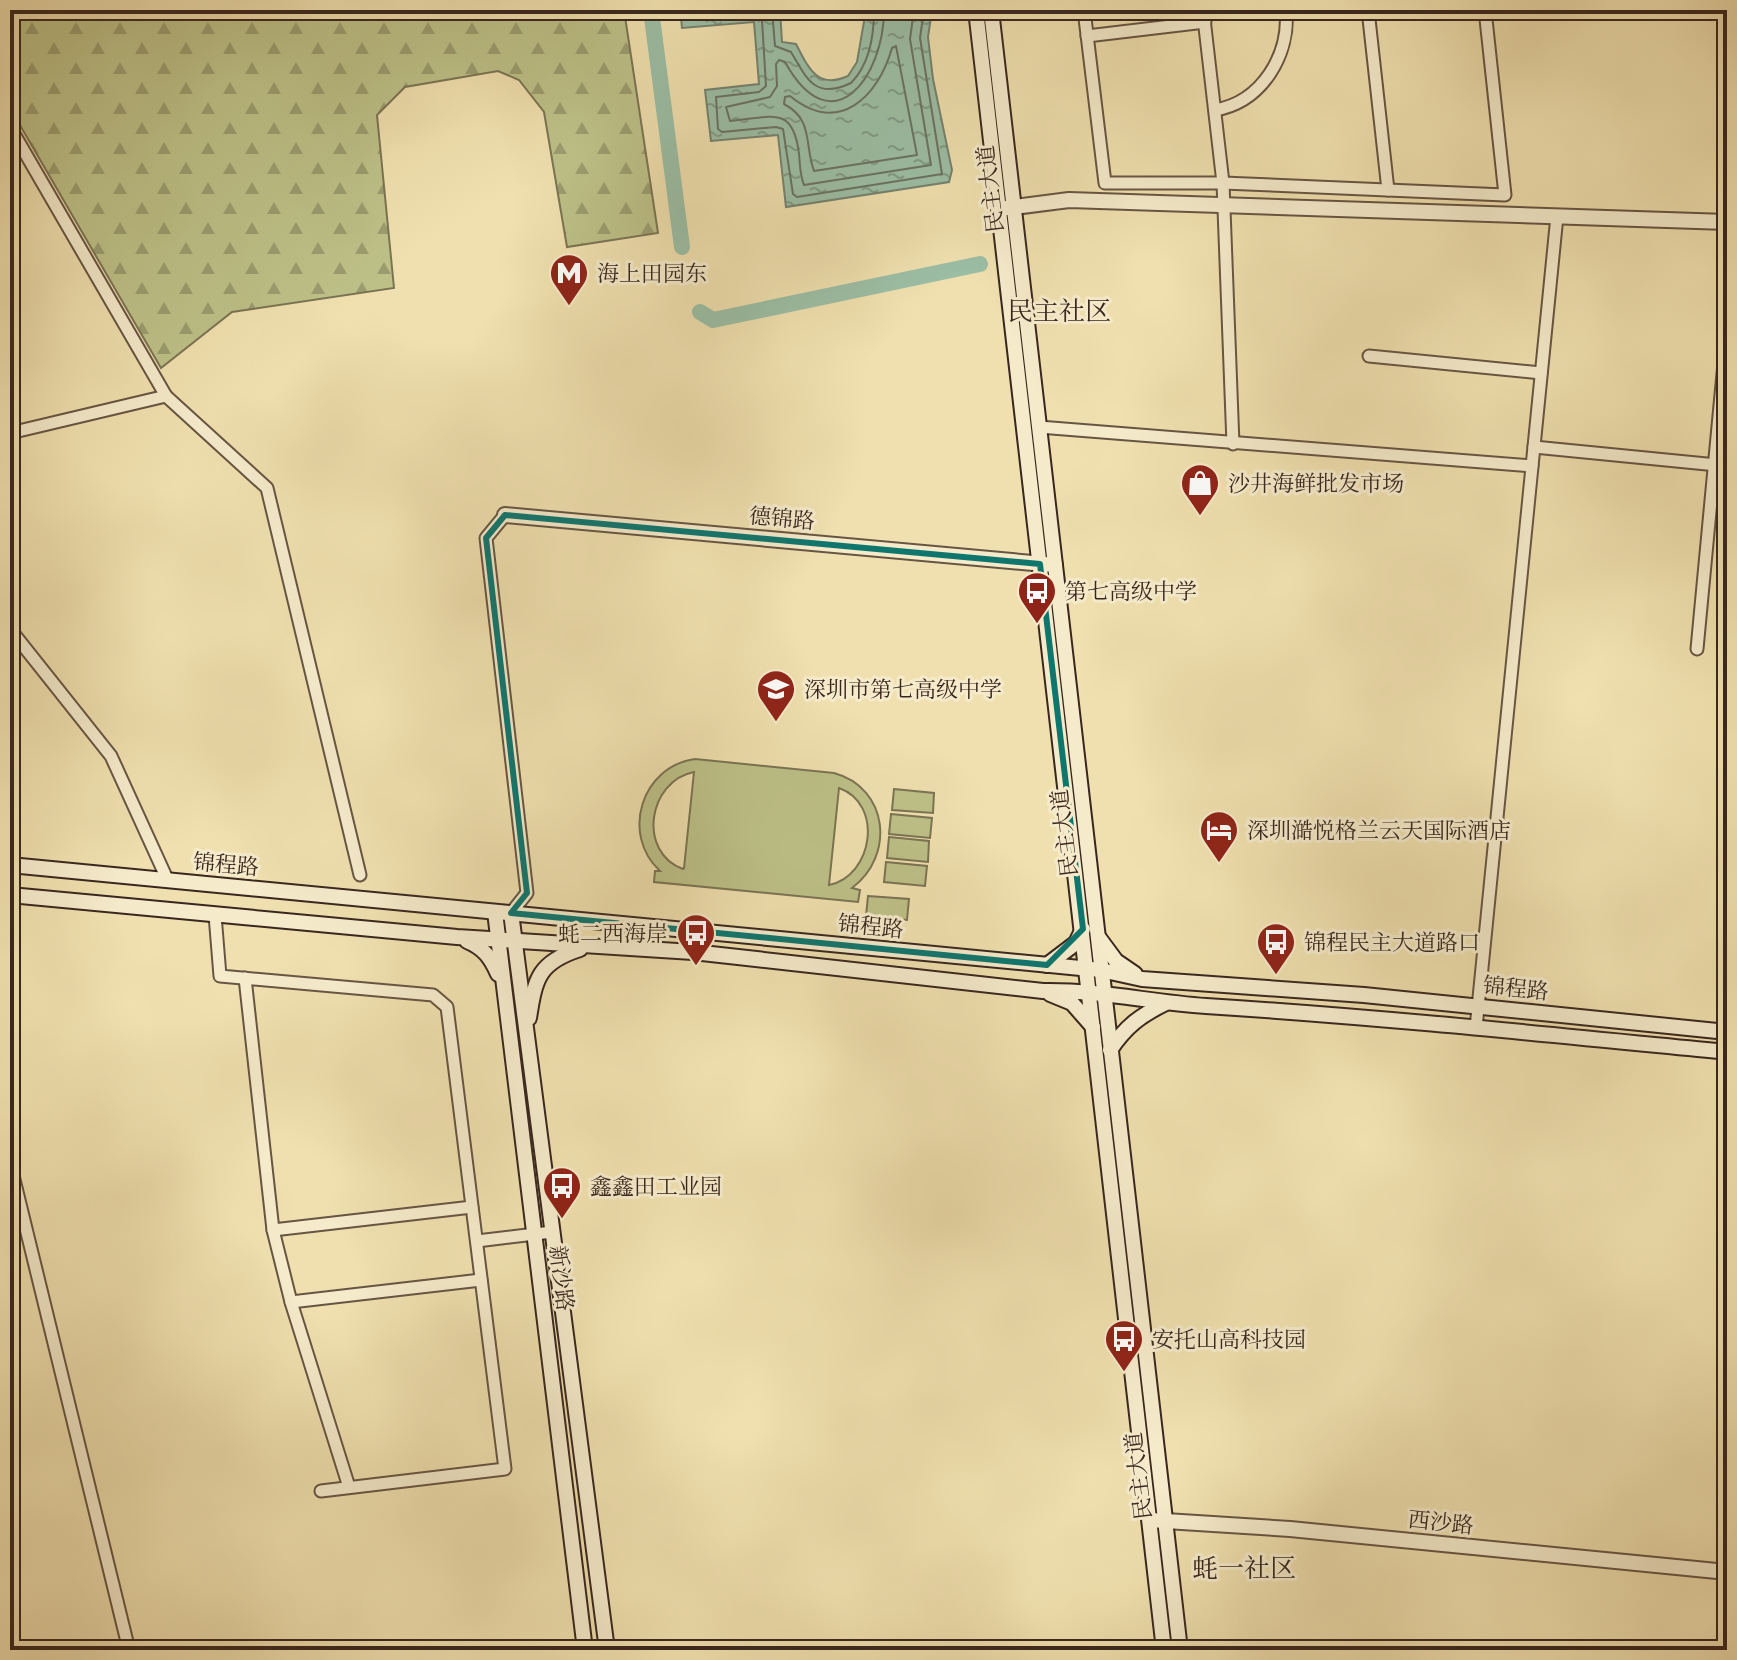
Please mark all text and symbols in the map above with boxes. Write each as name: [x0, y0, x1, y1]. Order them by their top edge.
street label: 民主大道: [974, 144, 1008, 234]
metro station icon: 海上田园东: [548, 252, 590, 307]
place label: 海上田园东: [597, 262, 707, 286]
district label: 民主社区: [1007, 298, 1111, 326]
shop icon: 沙井海鲜批发市场: [1179, 462, 1221, 517]
place label: 沙井海鲜批发市场: [1228, 472, 1404, 496]
street label: 德锦路: [748, 504, 816, 534]
bus stop icon: 第七高级中学: [1016, 570, 1058, 625]
place label: 第七高级中学: [1065, 580, 1197, 604]
school or university icon: 深圳市第七高级中学: [755, 668, 797, 723]
place label: 深圳市第七高级中学: [804, 678, 1002, 702]
street label: 民主大道: [1048, 788, 1082, 878]
hotel icon: 深圳澔悦格兰云天国际酒店: [1198, 809, 1240, 864]
place label: 深圳澔悦格兰云天国际酒店: [1247, 819, 1511, 843]
street label: 锦程路: [192, 850, 260, 880]
bus stop icon: 蚝二西海岸: [675, 912, 717, 967]
street label: 锦程路: [837, 912, 905, 942]
bus stop icon: 锦程民主大道路口: [1255, 921, 1297, 976]
place label: 蚝二西海岸: [558, 922, 668, 946]
place label: 锦程民主大道路口: [1304, 931, 1480, 955]
street label: 锦程路: [1482, 974, 1550, 1004]
bus stop icon: 鑫鑫田工业园: [541, 1165, 583, 1220]
place label: 鑫鑫田工业园: [590, 1175, 722, 1199]
street label: 新沙路: [545, 1244, 577, 1312]
bus stop icon: 安托山高科技园: [1103, 1318, 1145, 1373]
place label: 安托山高科技园: [1152, 1328, 1306, 1352]
street label: 民主大道: [1122, 1431, 1156, 1521]
street label: 西沙路: [1407, 1508, 1475, 1538]
district label: 蚝一社区: [1192, 1555, 1296, 1583]

